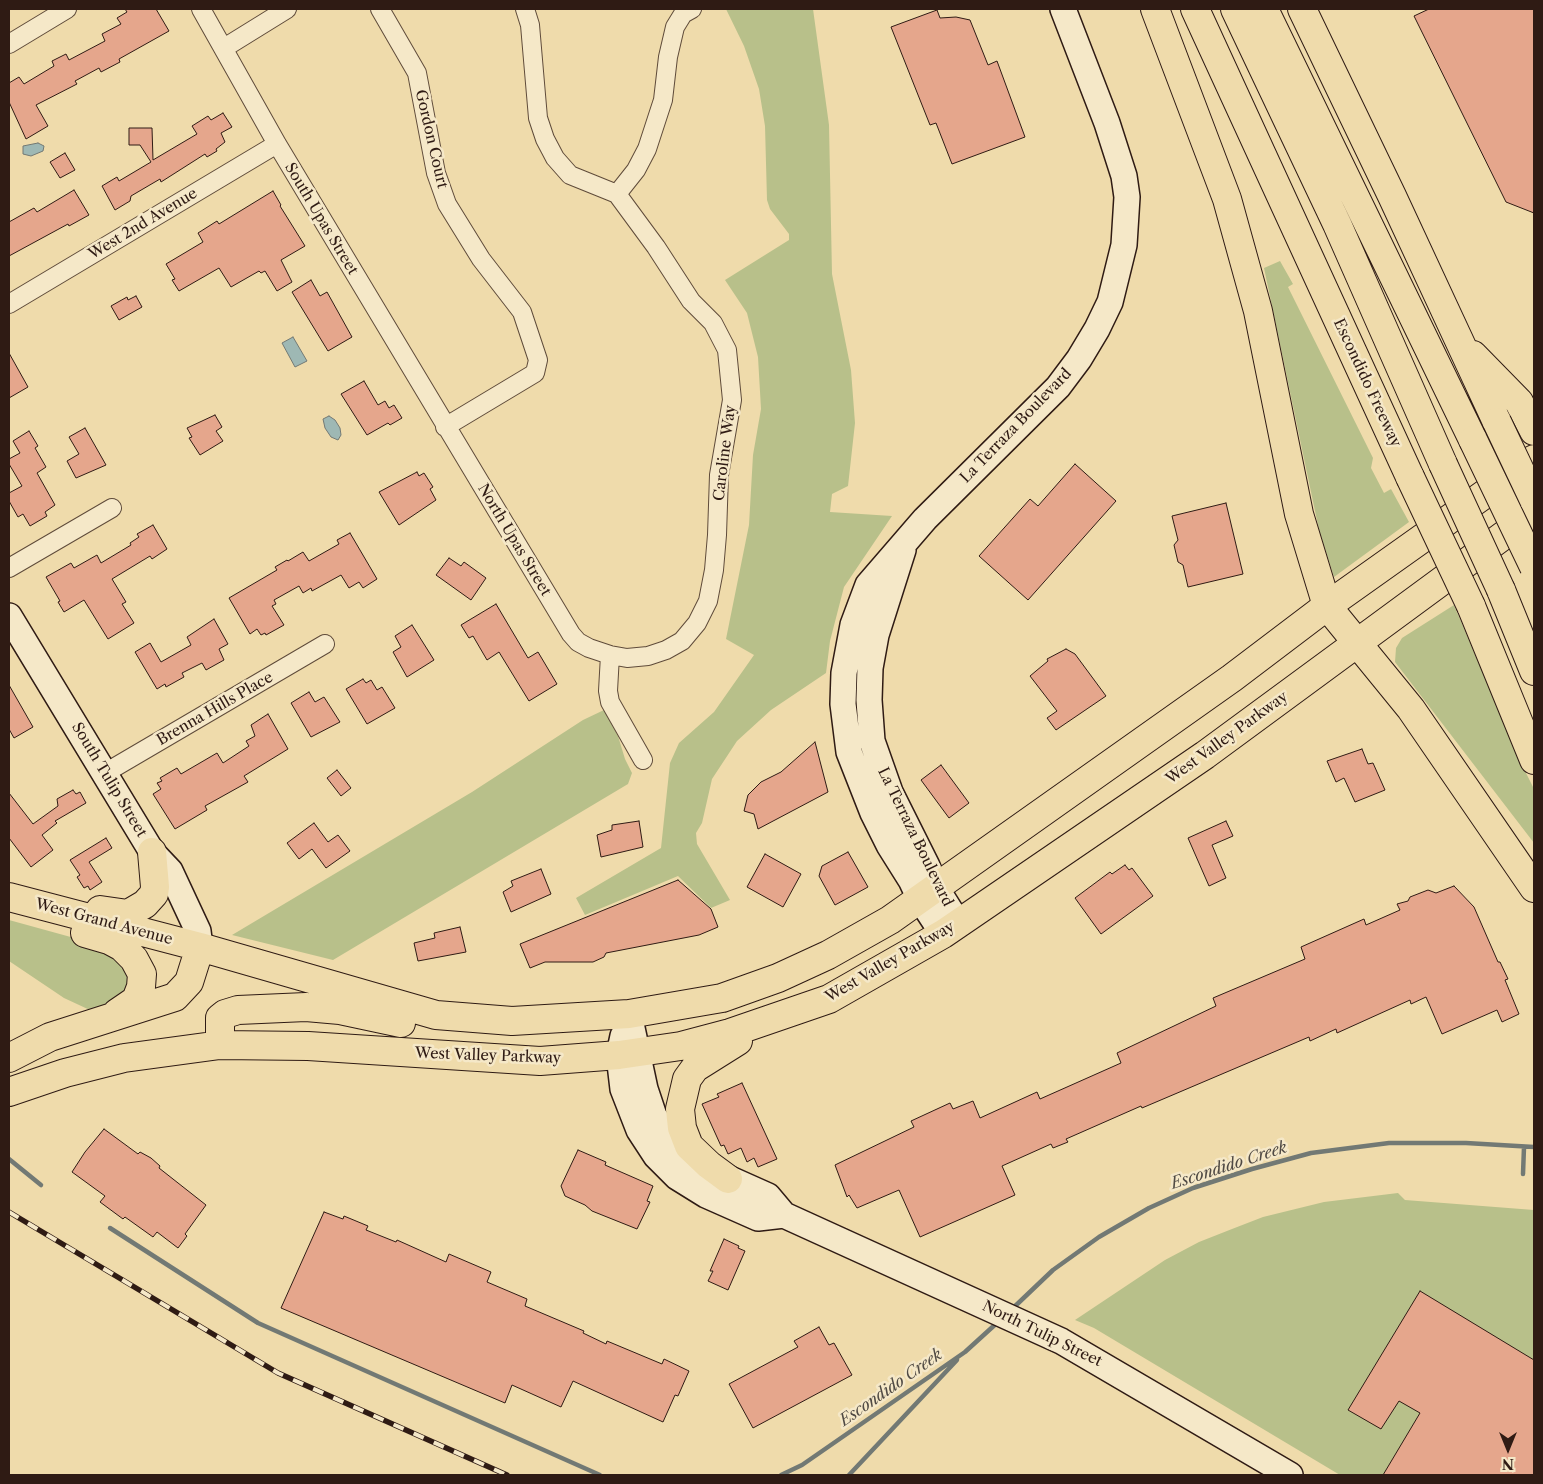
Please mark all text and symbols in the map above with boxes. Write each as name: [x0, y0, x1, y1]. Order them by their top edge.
street label: Gordon Court: [411, 88, 451, 190]
street label: South Upas Street: [280, 160, 362, 278]
street label: West 2nd Avenue: [85, 184, 201, 264]
street label: Escondido Freeway: [1329, 316, 1405, 450]
street label: La Terraza Boulevard: [957, 365, 1075, 487]
street label: Caroline Way: [710, 404, 740, 502]
street label: North Upas Street: [473, 481, 555, 599]
street label: Brenna Hills Place: [154, 668, 276, 750]
street label: West Valley Parkway: [1163, 688, 1291, 788]
street label: South Tulip Street: [68, 719, 150, 841]
street label: La Terraza Boulevard: [874, 765, 956, 909]
street label: West Grand Avenue: [33, 895, 175, 949]
street label: West Valley Parkway: [822, 918, 958, 1006]
street label: West Valley Parkway: [415, 1044, 561, 1068]
water label: Escondido Creek: [1168, 1138, 1290, 1194]
street label: North Tulip Street: [979, 1297, 1105, 1371]
water label: Escondido Creek: [836, 1345, 946, 1431]
north arrow: [1483, 1424, 1533, 1474]
text: N: [1502, 1455, 1514, 1473]

